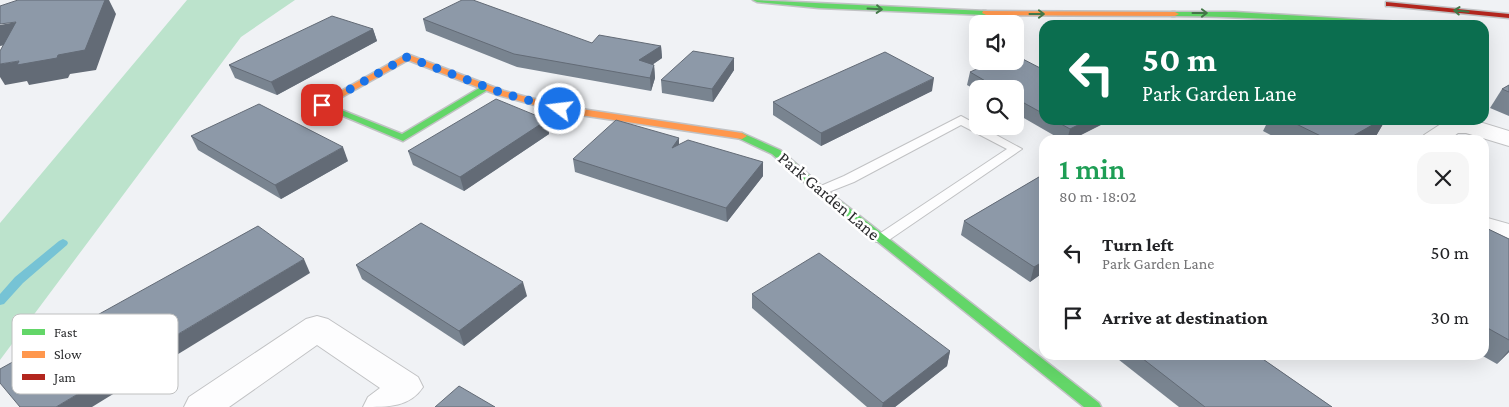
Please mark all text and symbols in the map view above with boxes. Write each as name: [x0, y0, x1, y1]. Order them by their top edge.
one-way arrow: [867, 5, 883, 14]
one-way arrow: [1453, 6, 1469, 16]
one-way arrow: [1192, 8, 1208, 18]
one-way arrow: [1029, 9, 1045, 19]
map controls: [969, 15, 1024, 135]
button: sound: [969, 15, 1024, 70]
icon: left: [1059, 40, 1124, 105]
text: 50 m: [1142, 40, 1217, 79]
button: search: [969, 80, 1024, 135]
text: Park Garden Lane: [1142, 81, 1297, 106]
position arrow: [533, 82, 585, 134]
pin: [301, 84, 343, 126]
icon: arrive: [308, 91, 336, 119]
street label: Park Garden Lane: [774, 148, 884, 244]
text: 1 min: [1059, 152, 1126, 185]
button: close: [1417, 152, 1469, 204]
text: 80 m · 18:02: [1059, 188, 1136, 205]
text: Turn left: [1102, 234, 1174, 255]
icon: left: [1059, 239, 1087, 267]
text: 50 m: [1430, 242, 1469, 263]
text: Park Garden Lane: [1102, 255, 1214, 272]
icon: arrive: [1059, 304, 1087, 332]
text: Arrive at destination: [1102, 307, 1268, 328]
text: 30 m: [1430, 307, 1469, 328]
legend: [12, 314, 178, 394]
text: Fast: [54, 324, 78, 340]
text: Slow: [54, 346, 82, 362]
text: Jam: [52, 369, 76, 385]

